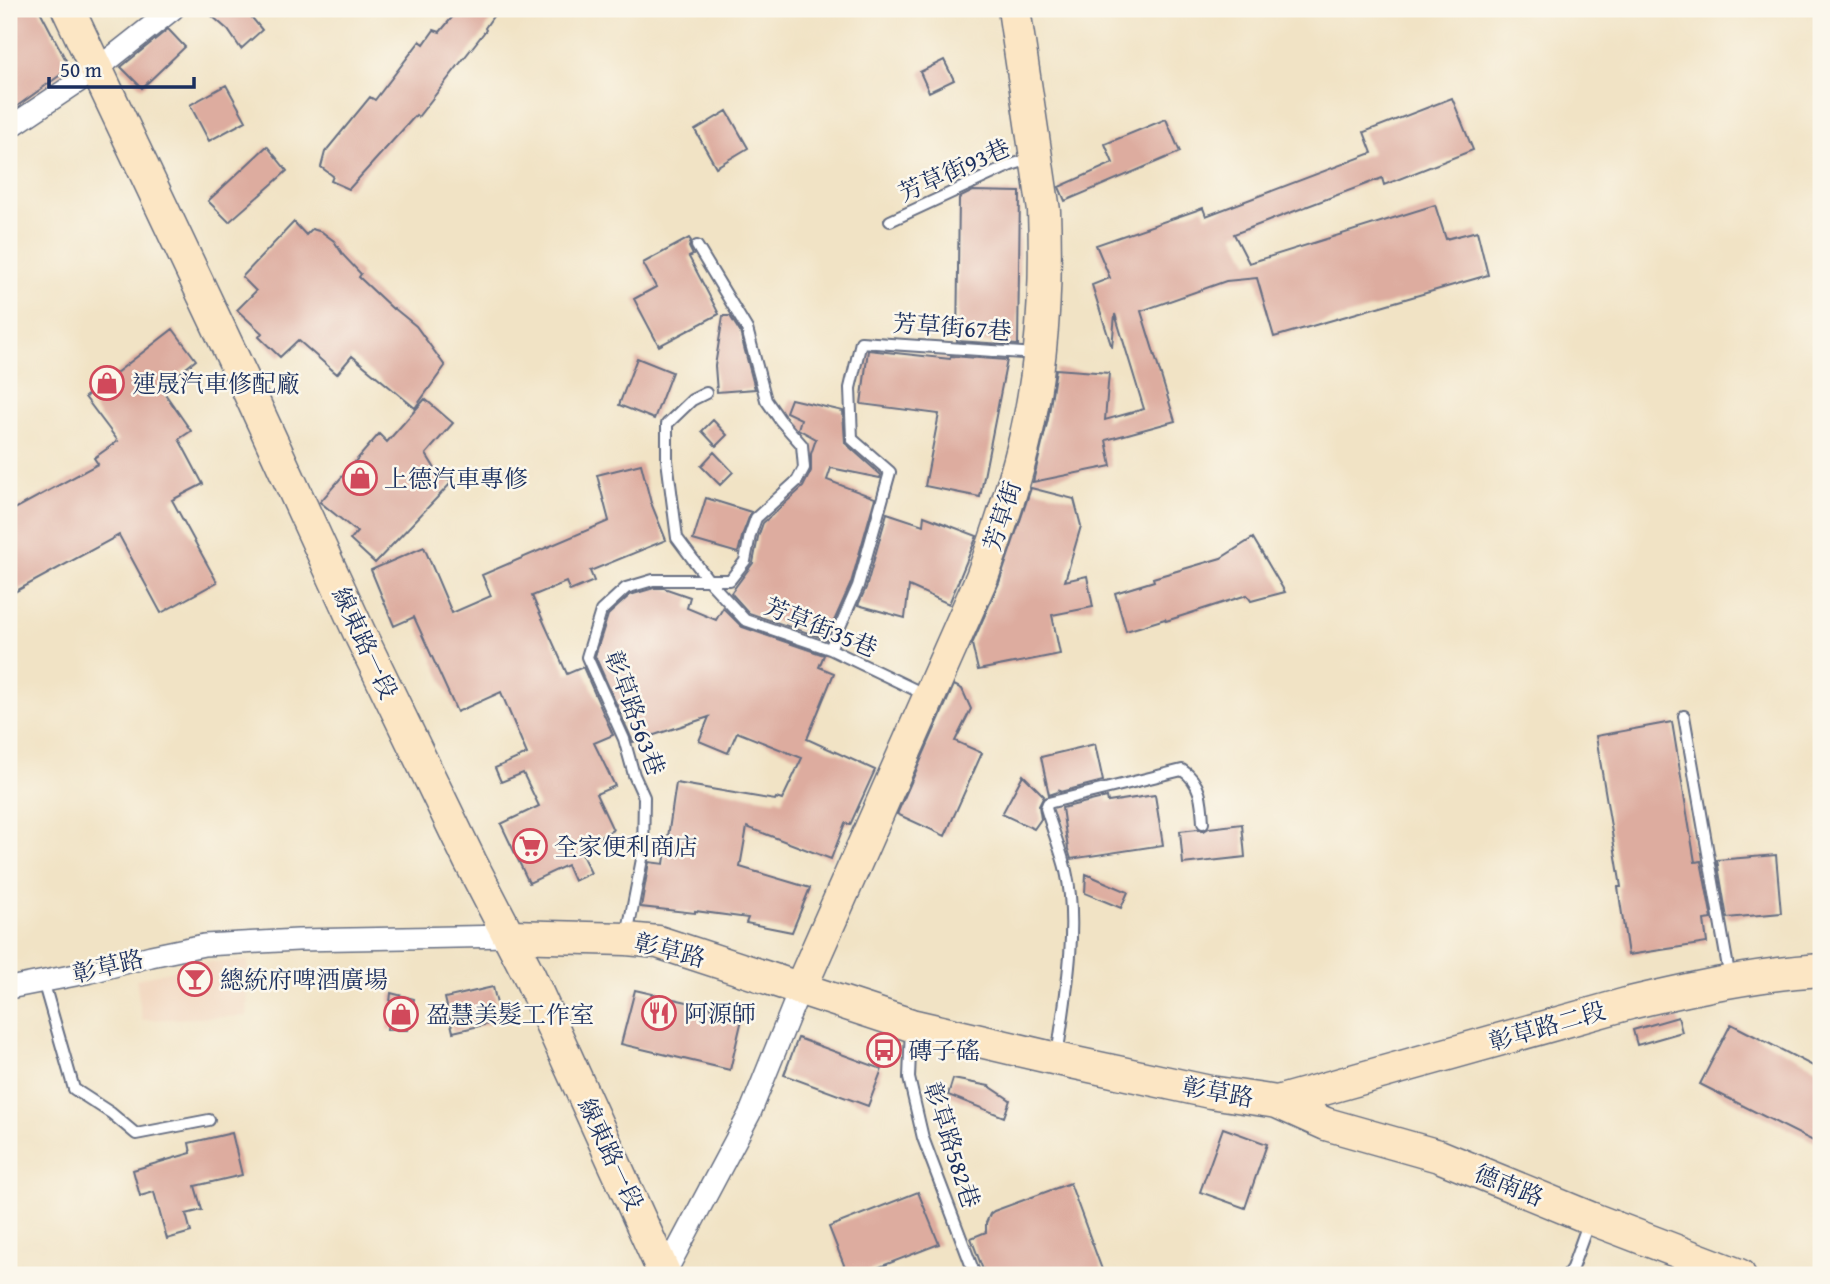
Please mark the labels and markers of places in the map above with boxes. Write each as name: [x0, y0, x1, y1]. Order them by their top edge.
shop icon: 連晟汽車修配廠: [88, 364, 126, 402]
place label: 連晟汽車修配廠: [132, 366, 300, 401]
shop icon: 上德汽車專修: [341, 459, 379, 497]
place label: 上德汽車專修: [384, 461, 528, 496]
supermarket icon: 全家便利商店: [511, 827, 549, 865]
place label: 全家便利商店: [554, 829, 698, 864]
bar icon: 總統府啤酒廣場: [176, 960, 214, 998]
place label: 總統府啤酒廣場: [220, 962, 388, 997]
restaurant icon: 阿源師: [640, 994, 678, 1032]
shop icon: 盈慧美髮工作室: [382, 995, 420, 1033]
place label: 阿源師: [684, 996, 756, 1031]
place label: 盈慧美髮工作室: [426, 997, 594, 1032]
bus stop icon: 磚子磘: [865, 1031, 903, 1069]
place label: 磚子磘: [908, 1033, 980, 1068]

